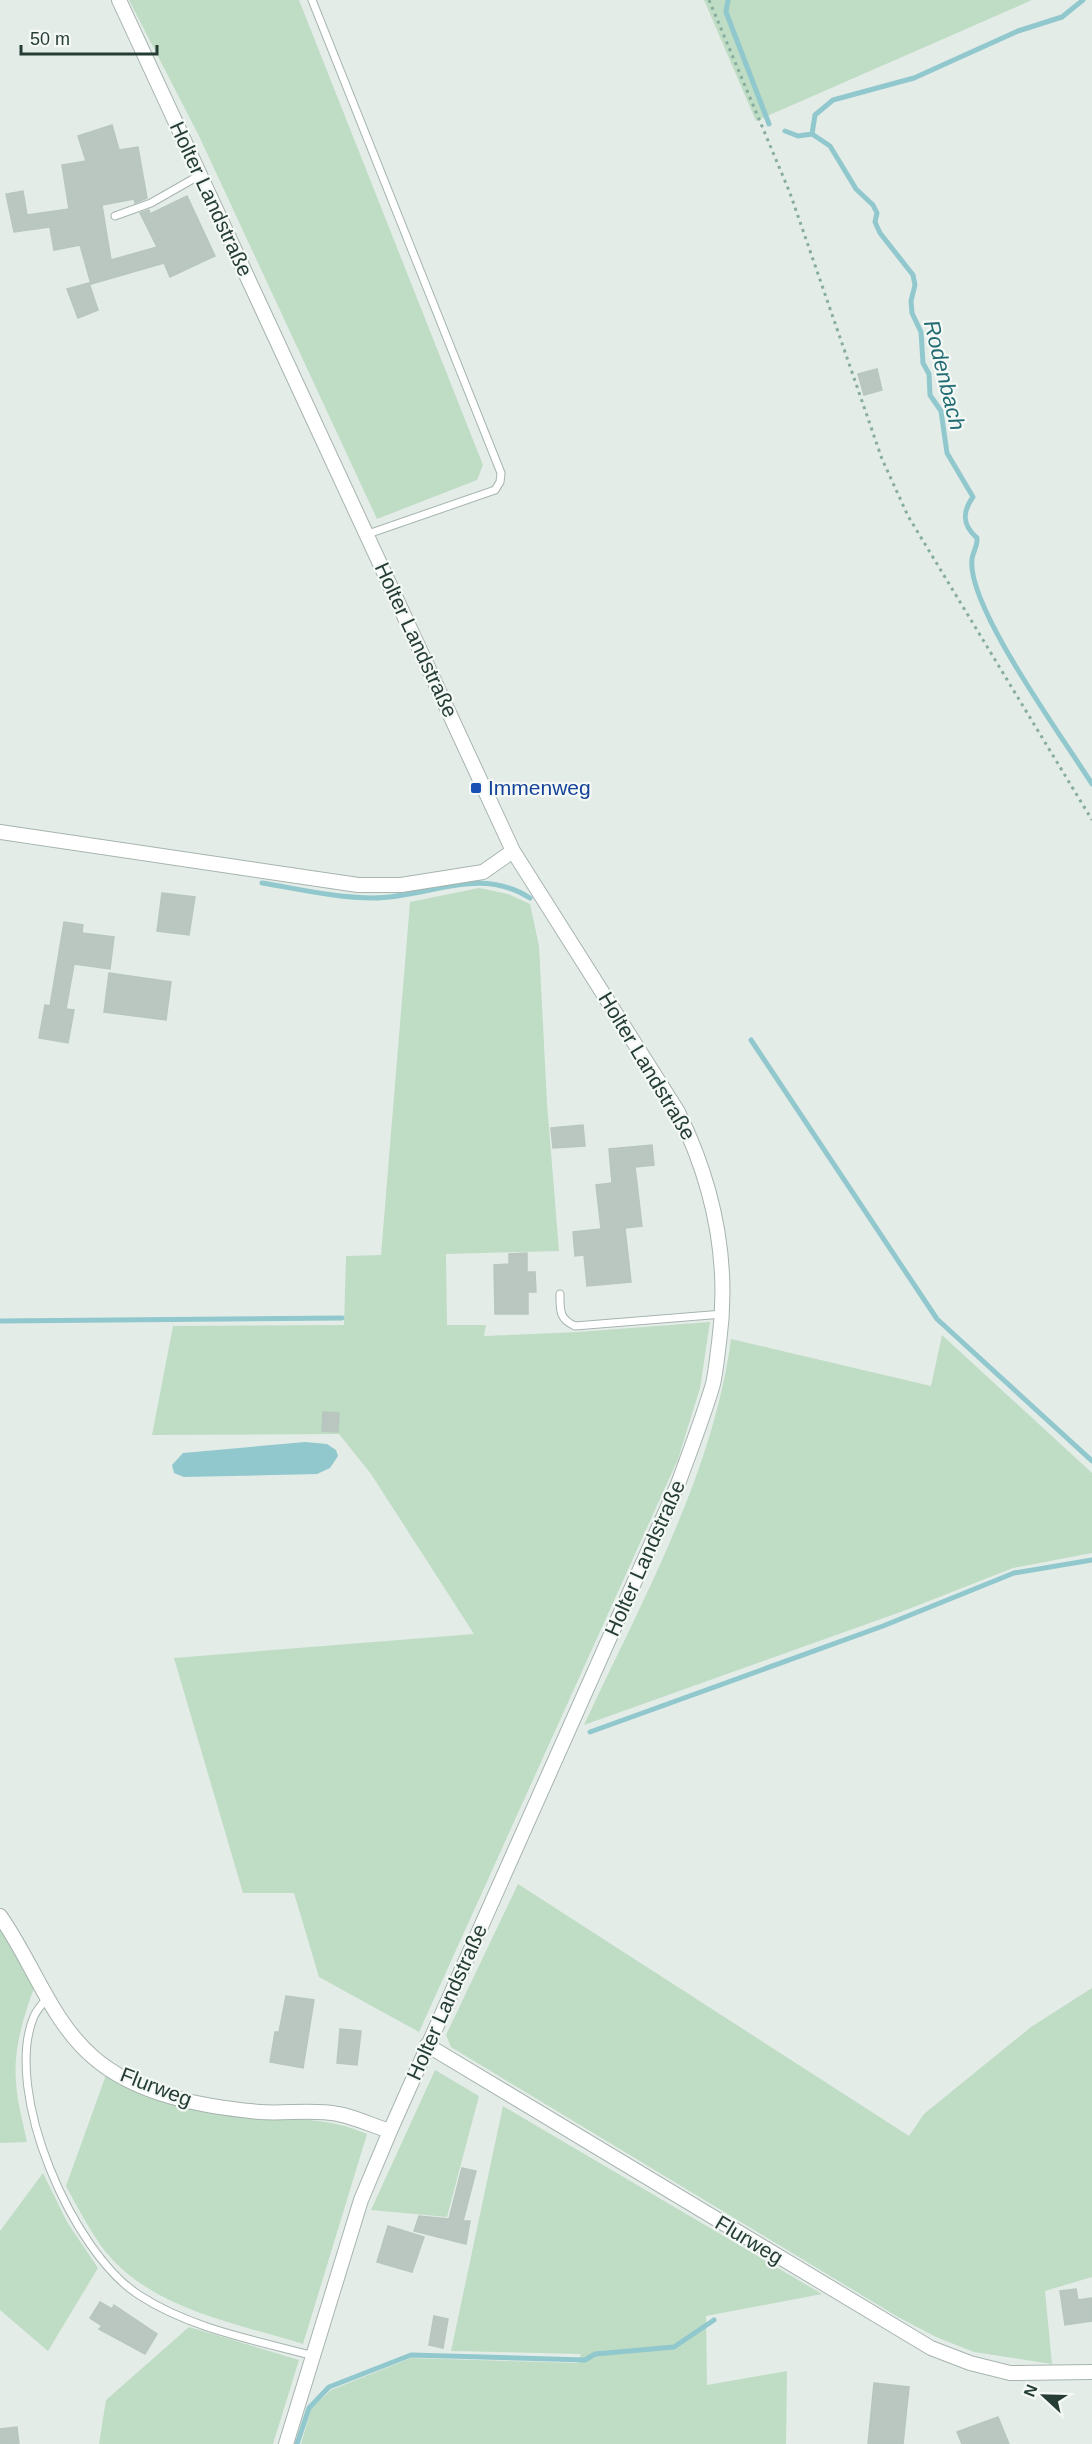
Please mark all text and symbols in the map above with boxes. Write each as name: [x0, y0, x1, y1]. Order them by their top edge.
scale bar: [21, 18, 158, 56]
text: 50 m: [30, 29, 70, 49]
street label: Holter Landstraße: [166, 118, 257, 280]
water label: Rodenbach: [919, 317, 970, 433]
street label: Holter Landstraße: [371, 559, 462, 721]
place label: Immenweg: [488, 776, 591, 799]
marker: Immenweg: [469, 781, 483, 795]
street label: Holter Landstraße: [594, 988, 701, 1144]
street label: Holter Landstraße: [600, 1476, 689, 1639]
street label: Holter Landstraße: [402, 1920, 491, 2083]
street label: Flurweg: [117, 2062, 195, 2111]
street label: Flurweg: [711, 2210, 787, 2269]
north arrow: [1014, 2366, 1074, 2426]
text: N: [1021, 2382, 1041, 2399]

